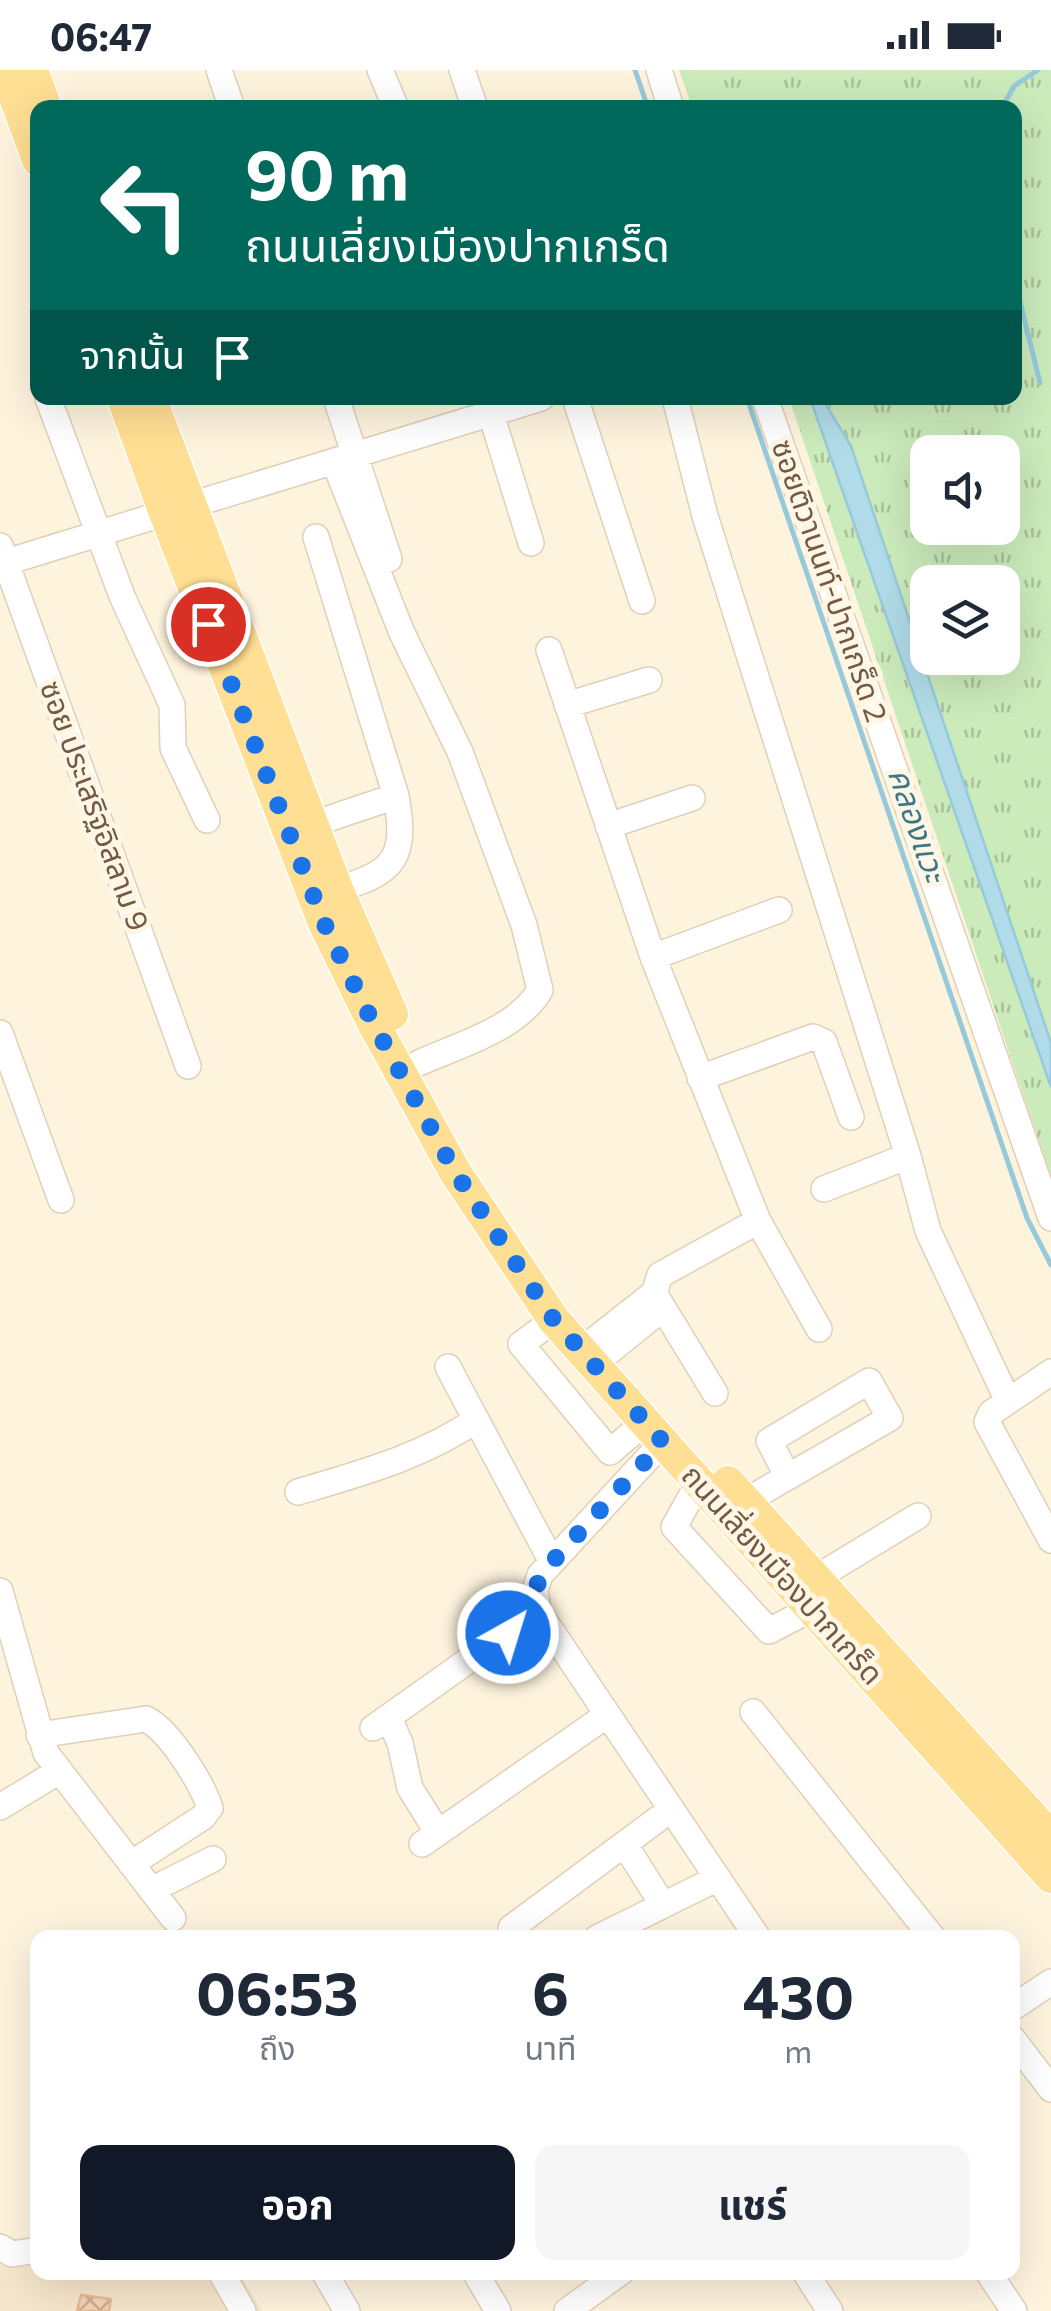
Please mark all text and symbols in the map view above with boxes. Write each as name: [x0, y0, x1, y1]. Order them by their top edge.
text: 06:47: [50, 12, 152, 59]
text: 90 m: [245, 129, 409, 214]
icon: left: [80, 140, 210, 270]
text: ถนนเลี่ยงเมืองปากเกร็ด: [245, 216, 670, 271]
text: จากนั้น: [80, 330, 185, 377]
icon: arrive: [205, 330, 260, 385]
street label: ซอยติวานนท์-ปากเกร็ด 2: [766, 434, 897, 726]
map controls: [910, 435, 1020, 675]
button: sound: [910, 435, 1020, 545]
button: layers: [910, 565, 1020, 675]
pin: [166, 582, 251, 667]
icon: arrive: [181, 597, 236, 652]
street label: ซอย ประเสริฐอิสลาม 9: [34, 675, 159, 935]
water label: คลองแวะ: [881, 762, 958, 889]
street label: ถนนเลี่ยงเมืองปากเกร็ด: [675, 1456, 892, 1691]
position arrow: [456, 1581, 560, 1685]
text: 06:53: [196, 1954, 359, 2027]
text: 6: [532, 1954, 569, 2027]
text: 430: [742, 1958, 854, 2031]
text: ถึง: [259, 2027, 295, 2067]
text: นาที: [524, 2027, 577, 2067]
text: m: [784, 2030, 812, 2070]
button: ออก: [80, 2145, 515, 2260]
button: แชร์: [535, 2145, 970, 2260]

